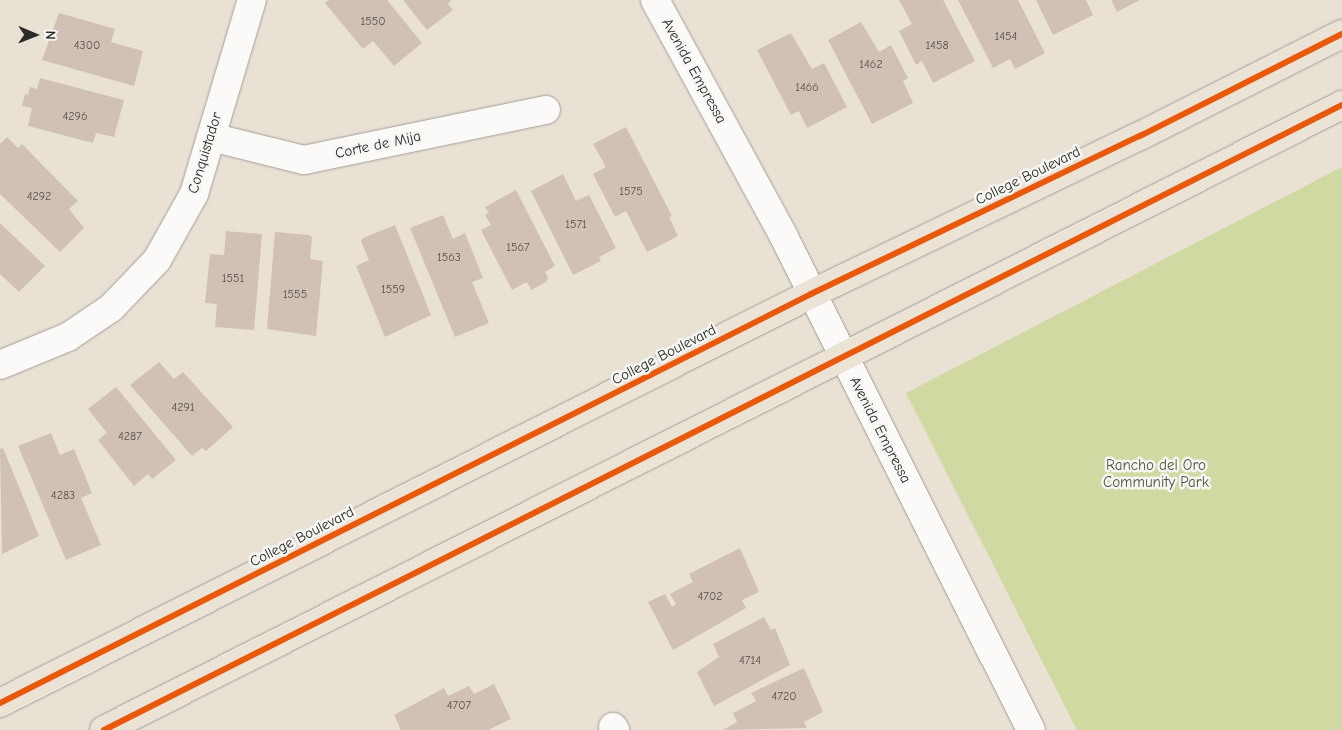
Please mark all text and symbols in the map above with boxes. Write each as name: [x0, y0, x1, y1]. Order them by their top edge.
north arrow: [10, 10, 60, 60]
house number: 1550: [360, 15, 386, 29]
street label: Avenida Empressa: [658, 15, 730, 127]
house number: 1454: [995, 30, 1017, 44]
text: N: [42, 31, 59, 40]
house number: 4300: [74, 39, 100, 53]
house number: 1458: [925, 39, 949, 53]
house number: 1462: [859, 58, 883, 72]
house number: 1466: [795, 81, 819, 95]
house number: 4296: [63, 110, 87, 124]
street label: Conquistador: [184, 110, 226, 196]
street label: Corte de Mija: [333, 127, 423, 163]
street label: College Boulevard: [973, 143, 1083, 209]
house number: 1575: [619, 185, 643, 199]
house number: 4292: [27, 190, 51, 204]
house number: 1571: [565, 218, 587, 232]
house number: 1567: [506, 241, 530, 255]
house number: 1563: [437, 251, 461, 265]
house number: 1551: [222, 272, 244, 286]
house number: 1559: [381, 283, 405, 297]
house number: 1555: [283, 288, 307, 302]
street label: College Boulevard: [609, 321, 719, 389]
street label: Avenida Empressa: [845, 374, 915, 486]
house number: 4291: [171, 401, 195, 415]
house number: 4287: [118, 430, 142, 444]
park label: Rancho del Oro Community Park: [1103, 456, 1209, 491]
house number: 4283: [51, 489, 75, 503]
street label: College Boulevard: [247, 503, 357, 571]
house number: 4702: [697, 590, 723, 604]
house number: 4714: [739, 654, 761, 668]
house number: 4720: [771, 690, 797, 704]
house number: 4707: [447, 699, 471, 713]

